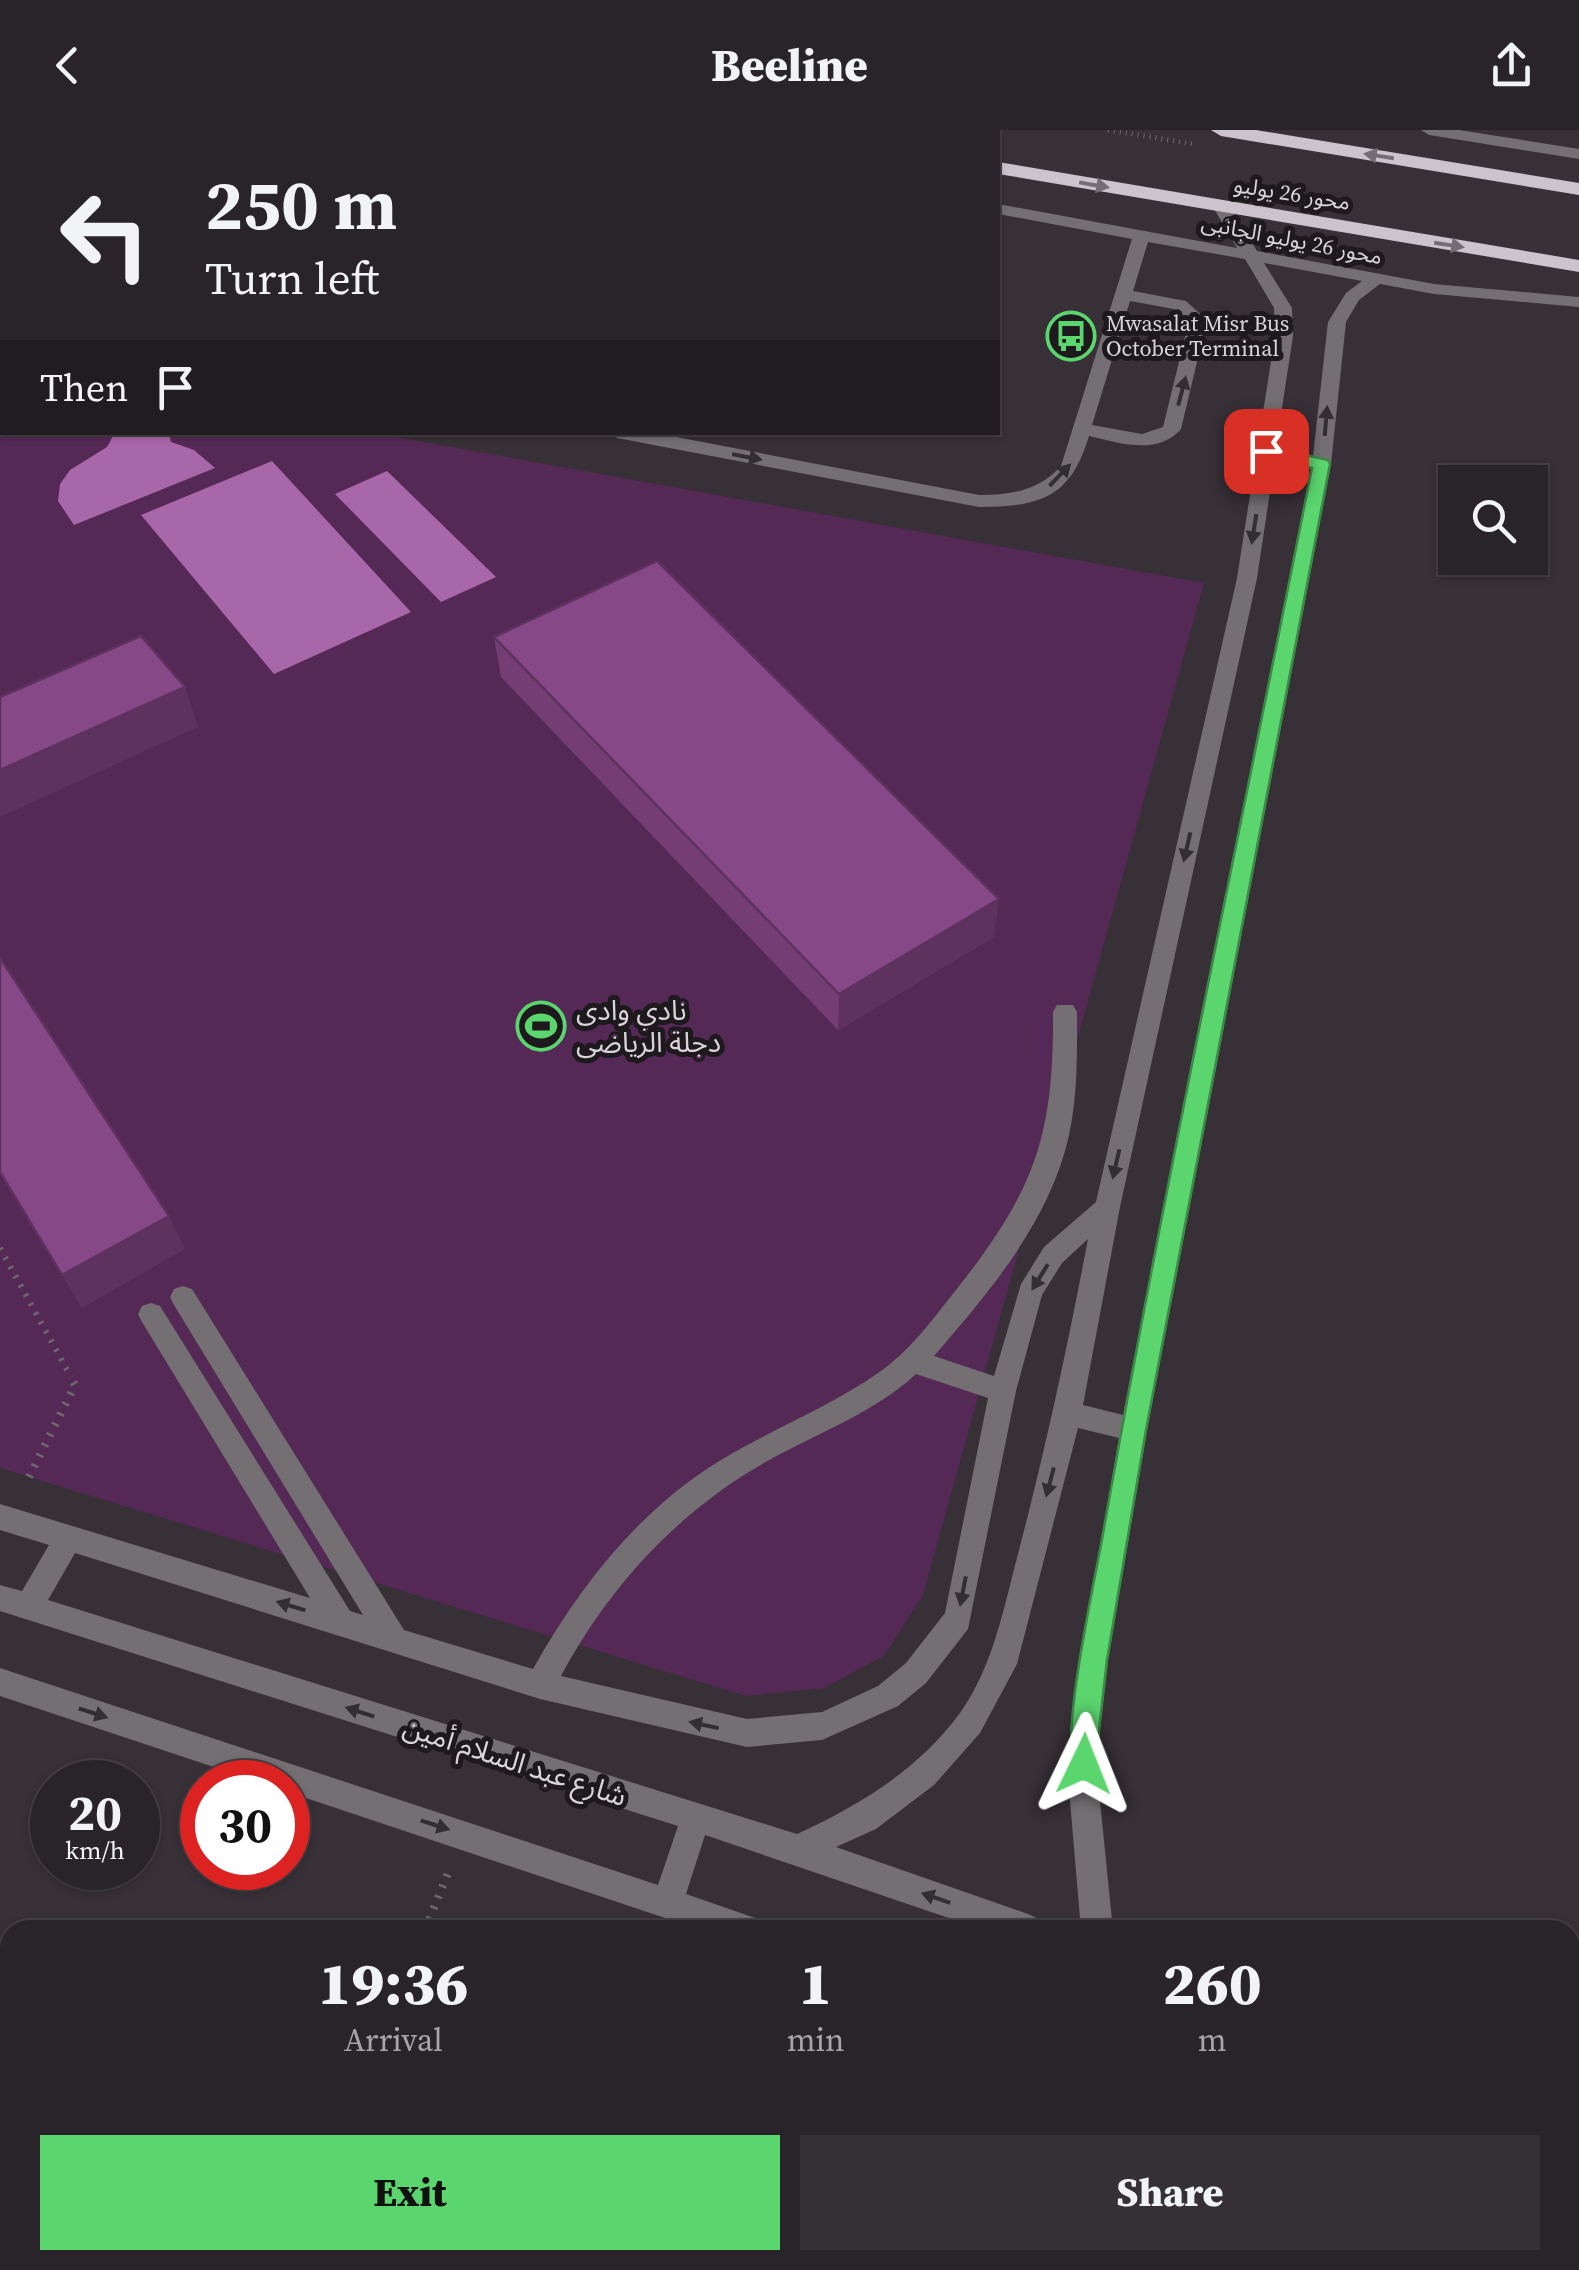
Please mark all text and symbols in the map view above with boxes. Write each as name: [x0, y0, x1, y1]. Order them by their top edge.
text: Beeline: [711, 34, 868, 96]
icon: back: [40, 38, 95, 93]
icon: share: [1484, 38, 1539, 93]
one-way arrow: [1363, 148, 1394, 163]
text: 250 m: [205, 156, 397, 252]
street label: محور 26 يوليو: [1232, 169, 1352, 217]
icon: left: [40, 170, 170, 300]
one-way arrow: [1078, 178, 1110, 193]
street label: محور 26 يوليو الجانبى: [1199, 207, 1385, 271]
one-way arrow: [1433, 238, 1465, 253]
text: Turn left: [205, 247, 379, 309]
place label: Mwasalat Misr Bus October Terminal: [1106, 308, 1289, 363]
bus stop icon: Mwasalat Misr Bus October Terminal: [1045, 310, 1097, 362]
icon: arrive: [148, 360, 203, 415]
text: Then: [40, 362, 128, 414]
one-way arrow: [1174, 376, 1190, 407]
one-way arrow: [1318, 404, 1334, 436]
pin: [1224, 409, 1309, 494]
icon: arrive: [1239, 424, 1294, 479]
one-way arrow: [732, 450, 764, 465]
one-way arrow: [1049, 464, 1072, 488]
map controls: [1438, 465, 1548, 575]
button: search: [1438, 465, 1548, 575]
one-way arrow: [1246, 514, 1261, 545]
one-way arrow: [1179, 832, 1194, 863]
place label: نادي وادى دجلة الرياضى: [576, 991, 721, 1061]
sports icon: نادي وادى دجلة الرياضى: [515, 1000, 567, 1052]
one-way arrow: [1108, 1149, 1124, 1180]
one-way arrow: [1031, 1263, 1050, 1290]
one-way arrow: [1042, 1467, 1058, 1498]
one-way arrow: [955, 1576, 971, 1607]
one-way arrow: [276, 1598, 306, 1613]
one-way arrow: [345, 1703, 375, 1718]
one-way arrow: [78, 1706, 108, 1721]
street label: شارع عبد السلام أمين: [398, 1707, 632, 1817]
position arrow: [1032, 1712, 1136, 1816]
one-way arrow: [688, 1717, 719, 1732]
speed limit sign: 30: [180, 1760, 310, 1890]
text: 20: [68, 1778, 122, 1847]
one-way arrow: [420, 1818, 450, 1833]
text: km/h: [65, 1833, 125, 1867]
one-way arrow: [920, 1889, 950, 1904]
text: 19:36: [318, 1942, 468, 2024]
text: 1: [799, 1942, 832, 2024]
text: 260: [1163, 1942, 1262, 2024]
text: Arrival: [344, 2018, 443, 2062]
text: min: [787, 2018, 844, 2062]
text: m: [1198, 2018, 1227, 2062]
button: Exit: [40, 2135, 780, 2250]
button: Share: [800, 2135, 1540, 2250]

